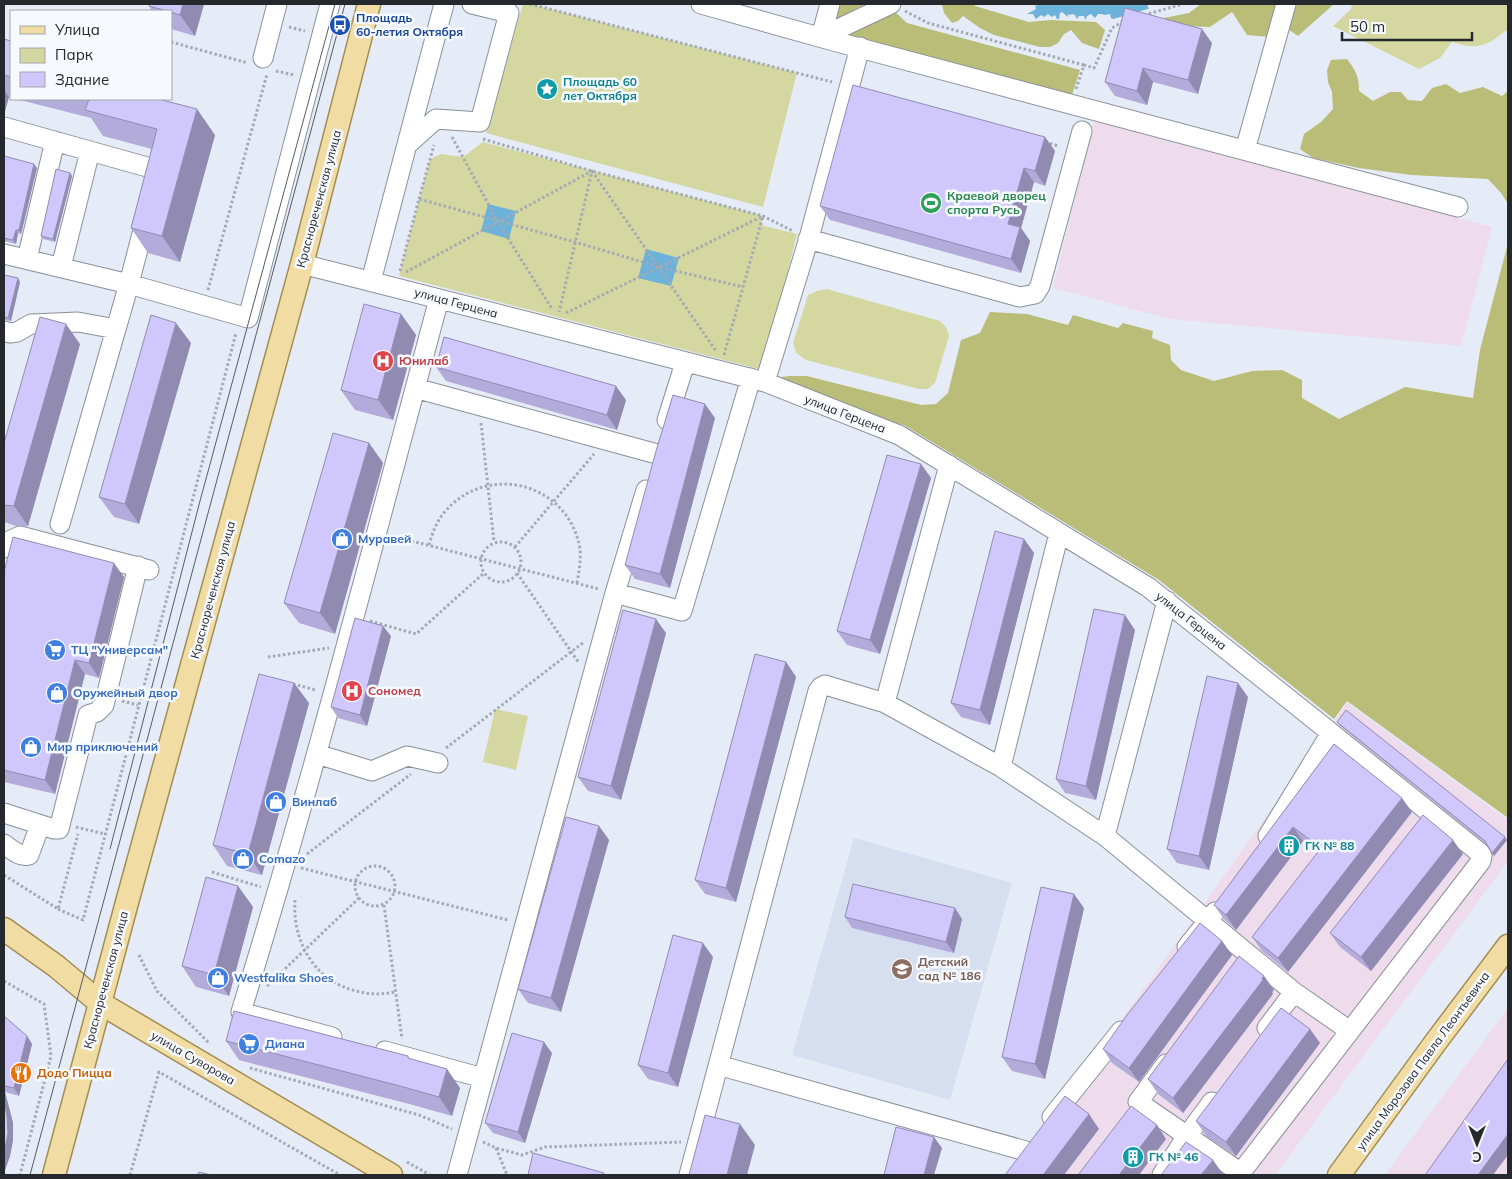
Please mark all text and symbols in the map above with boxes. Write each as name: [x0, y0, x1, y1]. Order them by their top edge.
legend: [10, 10, 172, 100]
place label: Площадь 60-летия Октября: [356, 10, 463, 39]
scale bar: [1342, 10, 1472, 42]
bus stop icon: Площадь 60-летия Октября: [328, 13, 352, 37]
text: 50 m: [1350, 17, 1385, 36]
text: Улица: [54, 20, 100, 39]
text: Парк: [55, 45, 94, 64]
text: Здание: [55, 70, 109, 89]
place label: Площадь 60 лет Октября: [563, 74, 637, 103]
place icon: Площадь 60 лет Октября: [535, 77, 559, 101]
street label: Краснореченская улица: [293, 128, 344, 269]
place label: Краевой дворец спорта Русь: [947, 188, 1046, 217]
sports icon: Краевой дворец спорта Русь: [919, 191, 943, 215]
street label: улица Герцена: [413, 284, 499, 321]
hospital icon: Юнилаб: [371, 349, 395, 373]
place label: Юнилаб: [399, 353, 449, 368]
street label: улица Герцена: [802, 391, 888, 436]
street label: Краснореченская улица: [187, 519, 238, 660]
shop icon: Муравей: [330, 527, 354, 551]
place label: Муравей: [358, 531, 411, 546]
street label: улица Герцена: [1153, 588, 1230, 653]
supermarket icon: ТЦ "Универсам": [43, 638, 67, 662]
place label: ТЦ "Универсам": [71, 642, 168, 657]
hospital icon: Сономед: [340, 679, 364, 703]
shop icon: Оружейный двор: [45, 681, 69, 705]
place label: Сономед: [368, 683, 421, 698]
place label: Оружейный двор: [73, 685, 178, 700]
shop icon: Мир приключений: [19, 735, 43, 759]
place label: Мир приключений: [47, 739, 158, 754]
shop icon: Винлаб: [264, 790, 288, 814]
place label: Винлаб: [292, 794, 337, 809]
building icon: ГК № 88: [1277, 834, 1301, 858]
place label: ГК № 88: [1305, 838, 1355, 853]
shop icon: Comazo: [231, 847, 255, 871]
place label: Comazo: [259, 851, 305, 866]
street label: Краснореченская улица: [80, 909, 131, 1050]
place label: Детский сад № 186: [918, 954, 981, 983]
school or university icon: Детский сад № 186: [890, 957, 914, 981]
shop icon: Westfalika Shoes: [206, 966, 230, 990]
street label: улица Морозова Павла Леонтьевича: [1353, 968, 1492, 1153]
place label: Westfalika Shoes: [234, 970, 334, 985]
street label: улица Суворова: [149, 1027, 238, 1088]
supermarket icon: Диана: [237, 1032, 261, 1056]
place label: Диана: [265, 1036, 305, 1051]
restaurant icon: Додо Пицца: [9, 1061, 33, 1085]
place label: Додо Пицца: [37, 1065, 112, 1080]
north arrow: [1452, 1119, 1502, 1169]
building icon: ГК № 46: [1121, 1145, 1145, 1169]
text: С: [1472, 1148, 1482, 1166]
place label: ГК № 46: [1149, 1149, 1199, 1164]

